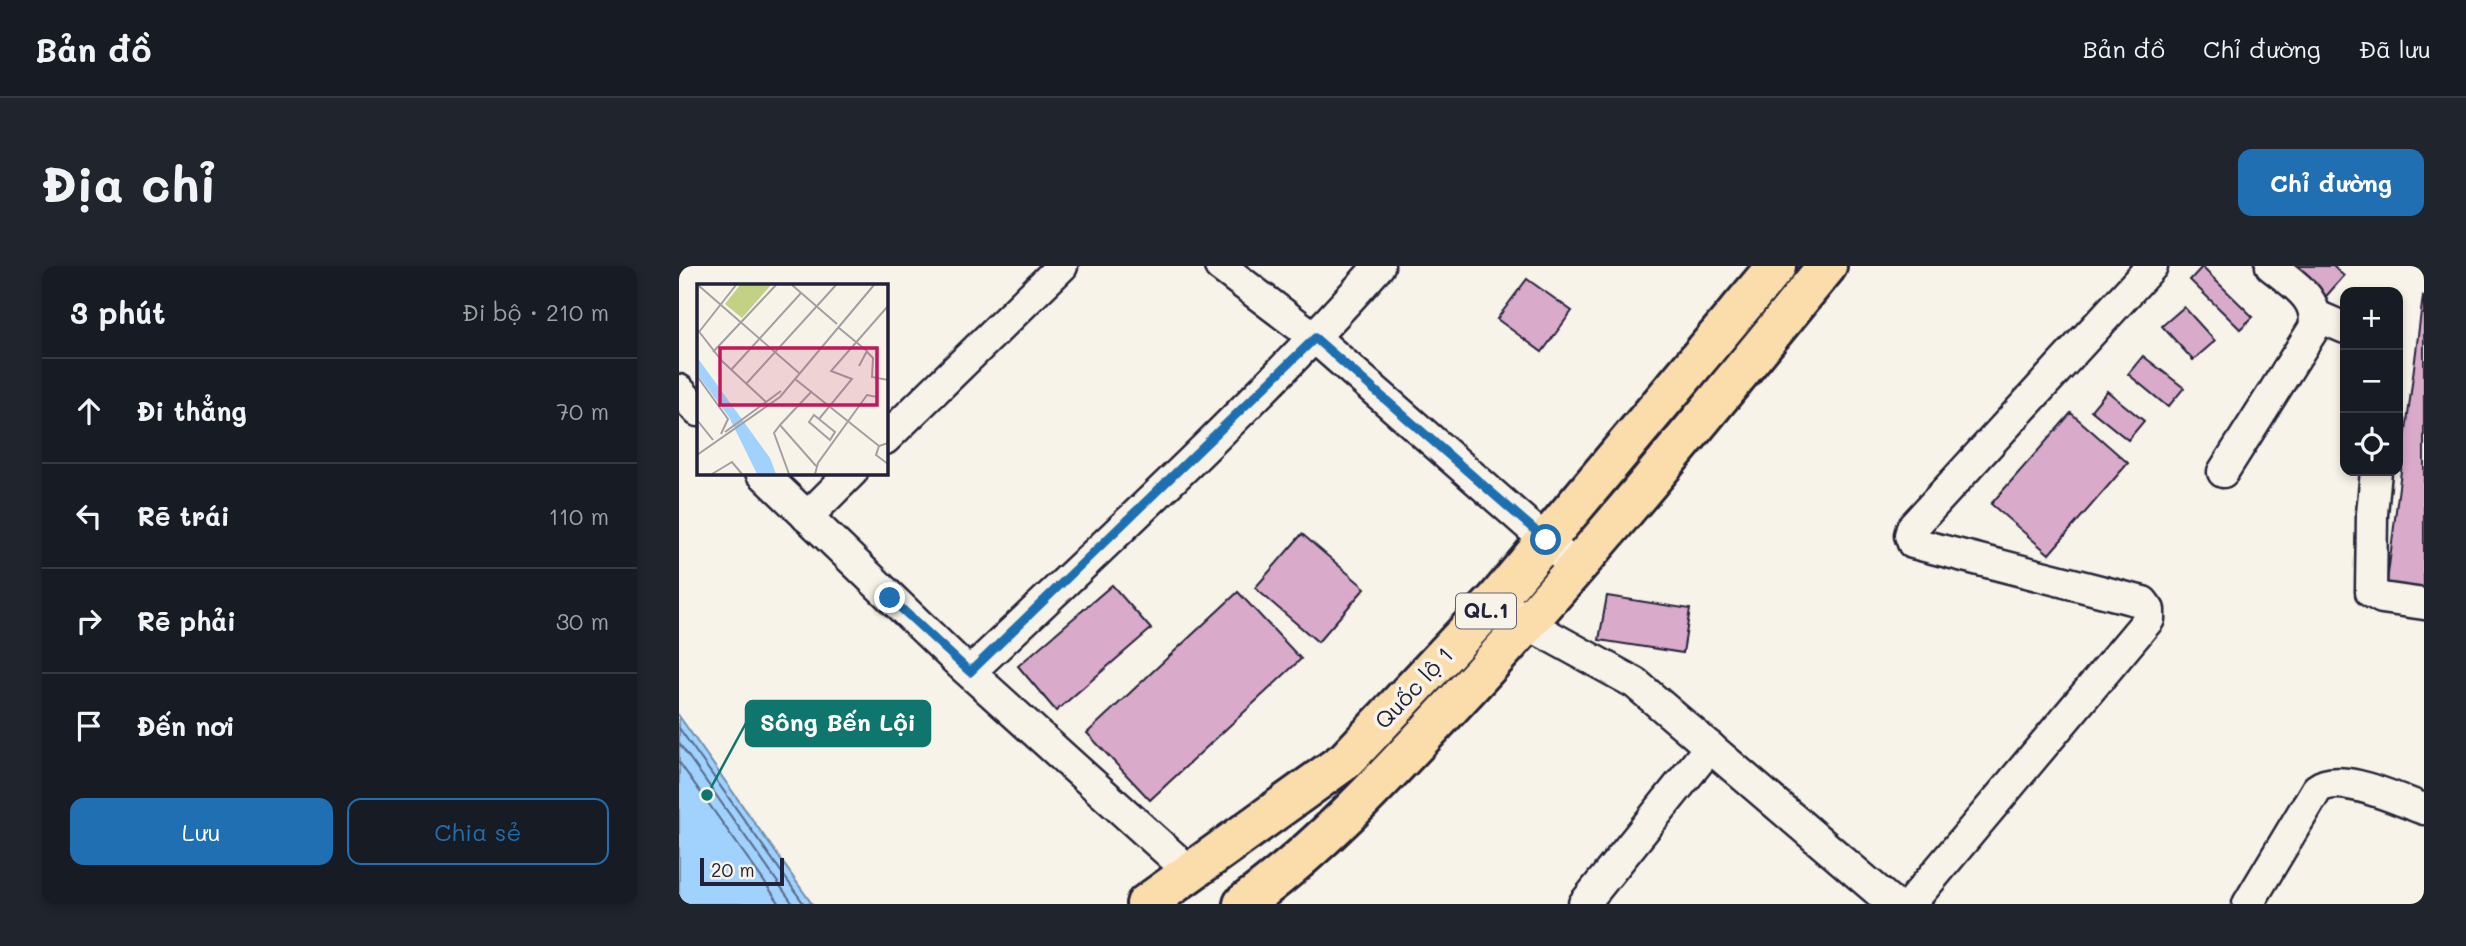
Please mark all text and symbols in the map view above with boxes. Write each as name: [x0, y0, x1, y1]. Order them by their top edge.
text: Bản đồ: [35, 27, 151, 70]
text: Bản đồ: [2083, 33, 2165, 64]
text: Chỉ đường: [2203, 33, 2321, 64]
text: Đã lưu: [2359, 33, 2431, 64]
button: Chỉ đường: [2238, 149, 2424, 216]
text: Địa chỉ: [42, 151, 216, 214]
inset map: [697, 284, 887, 474]
map controls: [2340, 287, 2403, 476]
button: +: [2340, 287, 2403, 350]
text: 3 phút: [70, 292, 166, 332]
text: Đi bộ · 210 m: [462, 297, 609, 327]
button: −: [2340, 350, 2403, 413]
icon: ahead: [70, 392, 108, 430]
text: Đi thẳng: [137, 394, 247, 428]
text: 70 m: [556, 396, 609, 426]
button: locate: [2340, 413, 2403, 476]
icon: left: [70, 497, 108, 535]
text: Rẽ trái: [137, 499, 230, 533]
text: 110 m: [549, 501, 609, 531]
route start: [1530, 524, 1561, 555]
route end: [874, 582, 905, 613]
road number: QL.1: [1456, 594, 1516, 628]
icon: right: [70, 602, 108, 640]
text: Rẽ phải: [137, 604, 236, 638]
text: 30 m: [556, 606, 609, 636]
street label: Quốc lộ 1: [1367, 640, 1459, 735]
callout: Sông Bến Lội: [746, 701, 930, 746]
text: Sông Bến Lội: [760, 706, 916, 737]
icon: arrive: [70, 707, 108, 745]
text: Đến nơi: [137, 709, 235, 743]
button: Lưu: [70, 798, 333, 865]
button: Chia sẻ: [347, 798, 609, 865]
scale bar: [700, 855, 784, 887]
text: 20 m: [711, 857, 755, 882]

